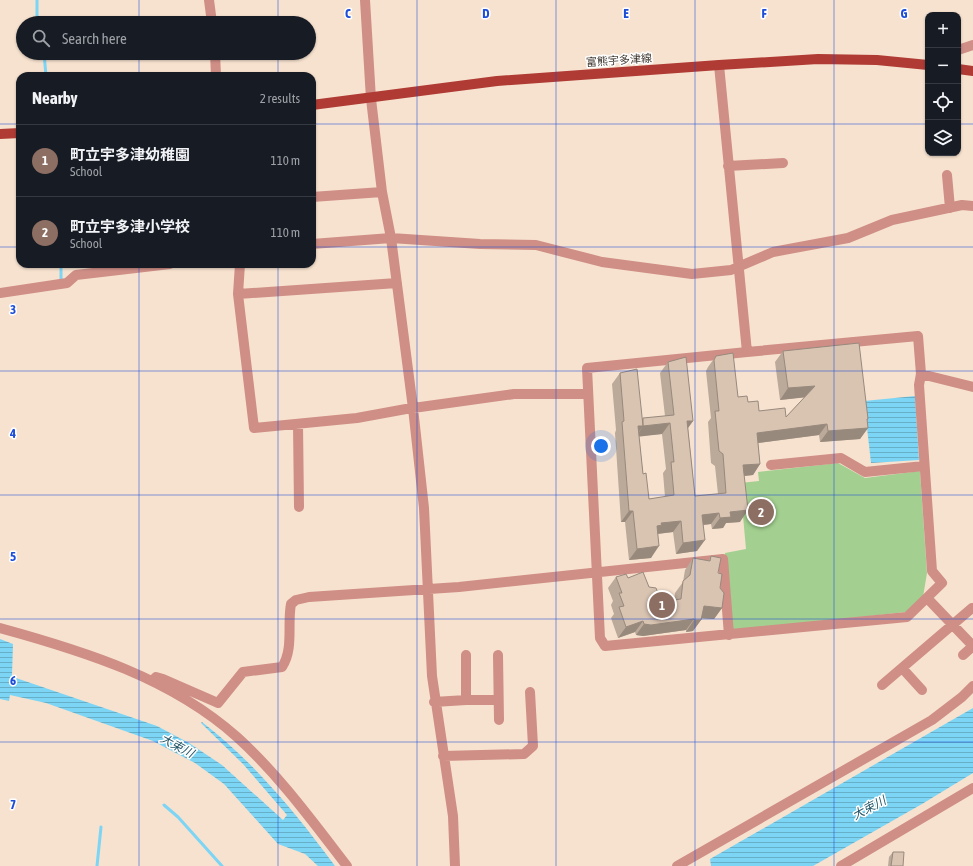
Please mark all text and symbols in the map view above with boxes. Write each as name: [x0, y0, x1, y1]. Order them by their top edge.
text: C: [345, 6, 351, 21]
text: D: [482, 6, 490, 21]
text: E: [623, 6, 629, 21]
text: F: [761, 6, 767, 21]
text: G: [901, 6, 908, 21]
map controls: [925, 12, 961, 156]
button: +: [925, 12, 961, 48]
search box: [16, 16, 316, 60]
icon: search: [30, 27, 52, 49]
text: Search here: [62, 30, 127, 47]
button: −: [925, 48, 961, 84]
street label: 富熊宇多津線: [586, 52, 652, 68]
button: locate: [925, 84, 961, 120]
text: Nearby: [32, 88, 78, 108]
text: 2 results: [260, 91, 300, 106]
button: layers: [925, 120, 961, 156]
text: 町立宇多津幼稚園: [70, 146, 190, 163]
text: 1: [42, 153, 48, 168]
text: 110 m: [271, 153, 300, 168]
text: School: [70, 164, 102, 179]
text: 町立宇多津小学校: [70, 218, 190, 235]
text: 2: [42, 225, 48, 240]
text: 110 m: [271, 225, 300, 240]
text: School: [70, 236, 102, 251]
text: 3: [10, 302, 16, 317]
text: 4: [9, 426, 16, 441]
your location: [591, 436, 611, 456]
pin: 2: [748, 497, 774, 527]
text: 5: [10, 549, 16, 564]
pin: 1: [649, 590, 675, 620]
text: 6: [10, 673, 16, 688]
water label: 大束川: [158, 731, 198, 762]
water label: 大束川: [850, 792, 890, 823]
text: 7: [10, 797, 16, 812]

